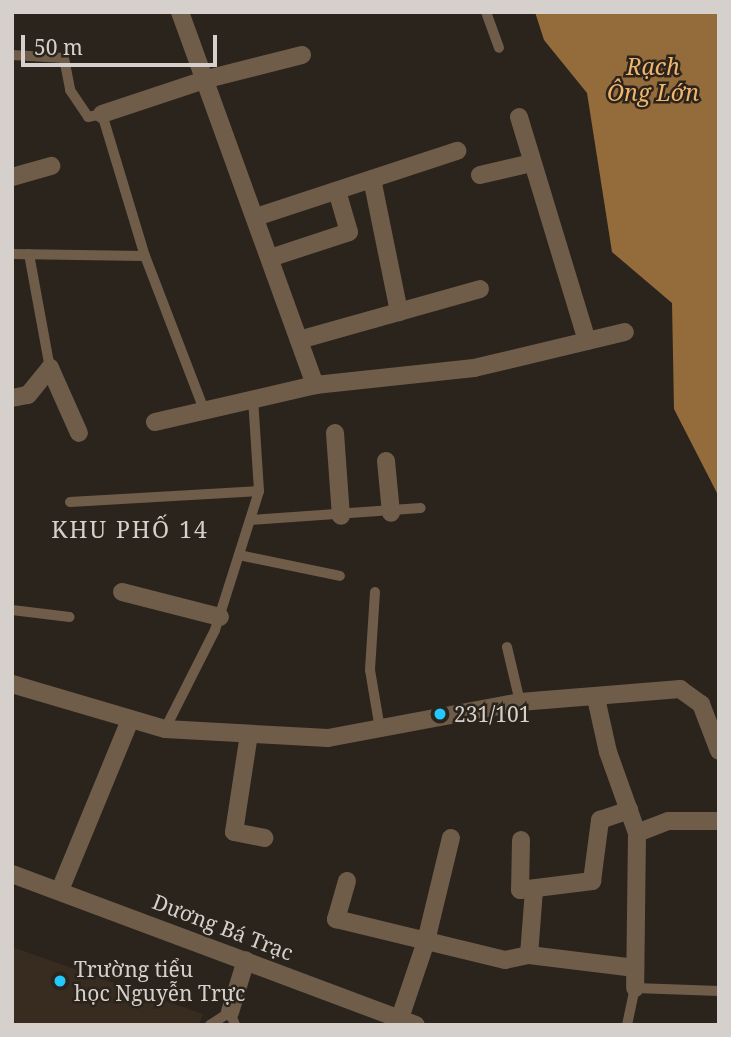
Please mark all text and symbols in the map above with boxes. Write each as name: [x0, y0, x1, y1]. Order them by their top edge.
scale bar: [24, 21, 220, 65]
text: 50 m: [34, 33, 83, 61]
water label: Rạch Ông Lớn: [607, 52, 699, 106]
district label: KHU PHỐ 14: [52, 515, 208, 543]
place label: 231/101: [454, 701, 530, 727]
marker: 231/101: [432, 706, 448, 722]
street label: Dương Bá Trạc: [149, 889, 297, 965]
place label: Trường tiểu học Nguyễn Trực: [74, 956, 245, 1006]
marker: Trường tiểu học Nguyễn Trực: [52, 973, 68, 989]

